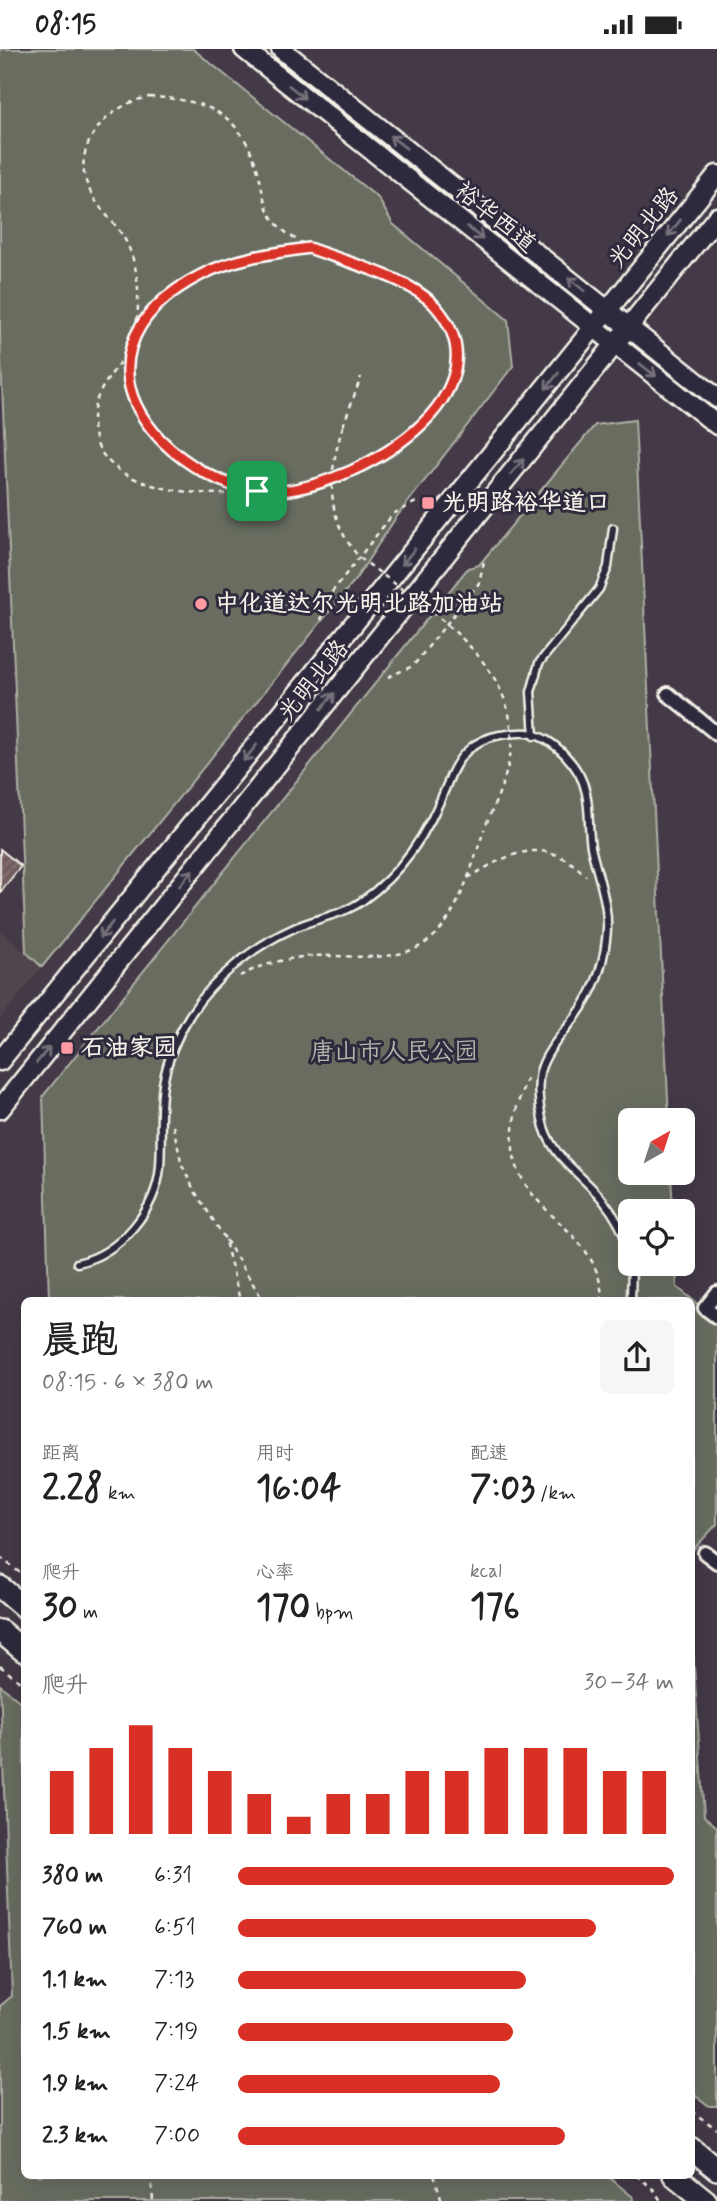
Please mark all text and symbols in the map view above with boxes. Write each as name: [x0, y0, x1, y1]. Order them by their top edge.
text: 08:15: [35, 8, 96, 42]
one-way arrow: [287, 84, 306, 99]
one-way arrow: [389, 134, 407, 150]
street label: 裕华西道: [448, 176, 542, 260]
street label: 光明北路: [602, 181, 686, 275]
one-way arrow: [667, 219, 682, 237]
one-way arrow: [465, 226, 484, 241]
one-way arrow: [567, 276, 585, 291]
one-way arrow: [638, 362, 657, 377]
one-way arrow: [544, 371, 559, 389]
one-way arrow: [510, 458, 525, 476]
pin: [227, 461, 287, 521]
icon: arrive: [238, 472, 276, 510]
place label: 光明路裕华道口: [442, 488, 610, 519]
marker: 光明路裕华道口: [420, 495, 436, 511]
one-way arrow: [401, 548, 416, 566]
place label: 中化道达尔光明北路加油站: [215, 589, 503, 620]
marker: 中化道达尔光明北路加油站: [193, 596, 209, 612]
street label: 光明北路: [272, 634, 356, 728]
one-way arrow: [321, 693, 336, 711]
one-way arrow: [242, 744, 257, 762]
one-way arrow: [178, 870, 193, 888]
one-way arrow: [99, 920, 114, 938]
place label: 石油家园: [81, 1033, 177, 1064]
park label: 唐山市人民公园: [310, 1037, 478, 1068]
marker: 石油家园: [59, 1040, 75, 1056]
one-way arrow: [35, 1047, 51, 1065]
north arrow: [618, 1108, 695, 1185]
map controls: [618, 1108, 695, 1276]
button: locate: [618, 1199, 695, 1276]
text: 晨跑: [42, 1317, 118, 1366]
button: share: [600, 1320, 674, 1394]
text: 08:15 · 6 × 380 m: [42, 1368, 213, 1398]
text: 距离: [42, 1441, 80, 1466]
text: 用时: [256, 1441, 294, 1466]
text: 配速: [470, 1441, 508, 1466]
text: 2.28: [42, 1466, 103, 1512]
text: 16:04: [256, 1466, 341, 1512]
text: 7:03: [470, 1466, 535, 1512]
text: km: [103, 1481, 136, 1506]
text: /km: [535, 1481, 576, 1506]
text: kcal: [470, 1559, 502, 1584]
text: 爬升: [42, 1560, 80, 1585]
text: 心率: [256, 1560, 294, 1585]
text: 176: [470, 1584, 520, 1630]
text: 30: [42, 1585, 78, 1631]
text: 170: [256, 1585, 310, 1631]
text: m: [78, 1600, 98, 1625]
text: bpm: [310, 1600, 354, 1625]
text: 30–34 m: [584, 1668, 674, 1698]
text: 爬升: [42, 1671, 88, 1701]
text: 380 m: [42, 1861, 103, 1891]
text: 6:31: [154, 1861, 192, 1891]
text: 760 m: [42, 1913, 107, 1943]
text: 6:51: [154, 1913, 196, 1943]
text: 1.1 km: [42, 1965, 107, 1995]
text: 7:13: [154, 1965, 194, 1995]
text: 1.5 km: [42, 2017, 111, 2047]
text: 7:19: [154, 2017, 198, 2047]
text: 1.9 km: [42, 2069, 108, 2099]
text: 7:24: [154, 2069, 199, 2099]
text: 2.3 km: [42, 2121, 108, 2151]
text: 7:00: [154, 2121, 200, 2151]

